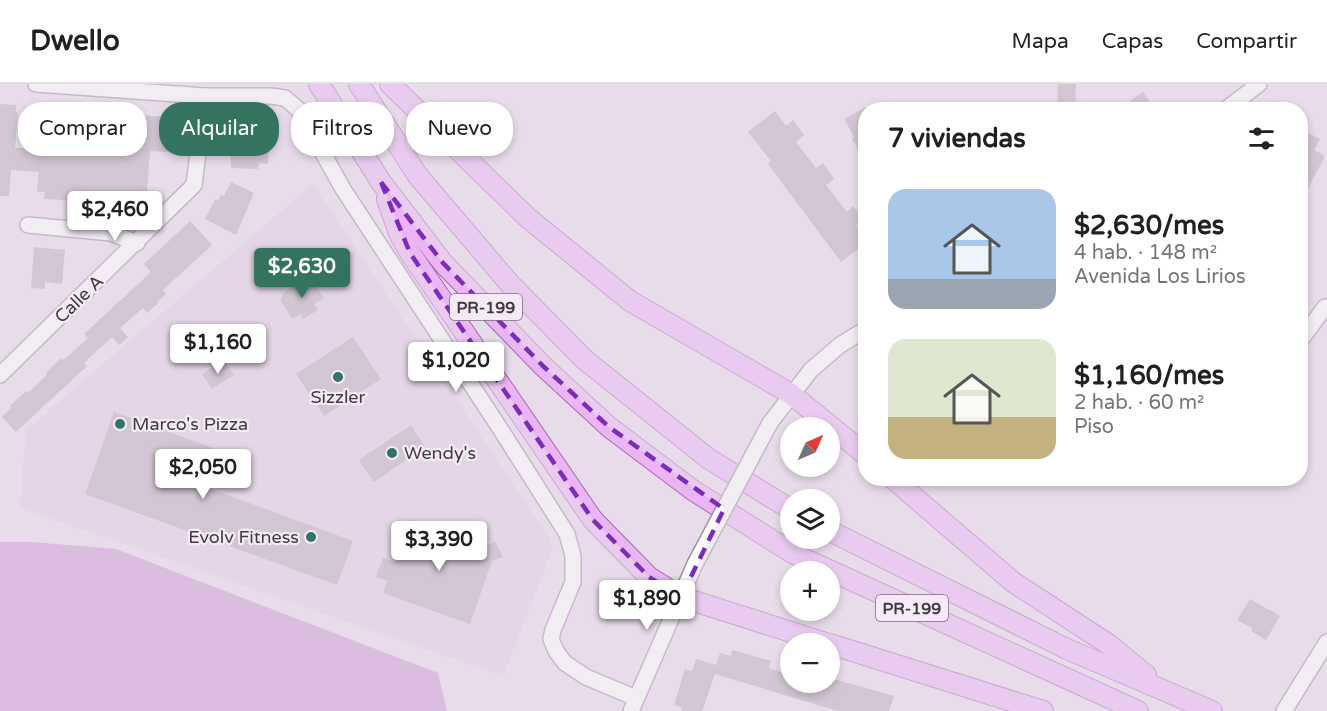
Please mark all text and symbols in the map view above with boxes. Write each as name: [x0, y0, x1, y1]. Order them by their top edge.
text: Dwello: [30, 24, 120, 58]
text: Mapa: [1012, 29, 1069, 54]
text: Capas: [1102, 29, 1163, 54]
text: Compartir: [1196, 29, 1297, 54]
chip: Comprar: [18, 102, 147, 156]
chip: Alquilar: [159, 102, 279, 156]
chip: Filtros: [291, 102, 394, 156]
chip: Nuevo: [406, 102, 513, 156]
icon: filters: [1245, 122, 1278, 155]
text: 7 viviendas: [888, 123, 1026, 154]
pin: $2,460: [66, 191, 164, 242]
text: $2,460: [81, 198, 149, 222]
text: $2,630/mes: [1074, 210, 1224, 241]
icon: home: [936, 213, 1008, 285]
text: 4 hab. · 148 m²: [1074, 241, 1217, 265]
pin: $2,630: [253, 248, 351, 299]
text: $2,630: [268, 255, 336, 279]
text: Avenida Los Lirios: [1074, 265, 1246, 289]
street label: Calle A: [50, 270, 108, 328]
road number: PR-199: [450, 294, 522, 320]
pin: $1,160: [169, 324, 267, 375]
text: $1,160: [184, 331, 252, 355]
pin: $1,020: [407, 342, 505, 393]
text: $1,020: [422, 349, 490, 373]
text: $1,160/mes: [1074, 360, 1224, 391]
icon: home: [936, 363, 1008, 435]
marker: Sizzler: [331, 370, 345, 384]
place label: Sizzler: [311, 386, 366, 408]
text: 2 hab. · 60 m²: [1074, 391, 1204, 415]
place label: Marco's Pizza: [132, 413, 248, 435]
text: Piso: [1074, 415, 1114, 439]
marker: Marco's Pizza: [113, 417, 127, 431]
north arrow: [780, 417, 840, 477]
map controls: [780, 417, 840, 693]
place label: Wendy's: [404, 442, 476, 464]
marker: Wendy's: [385, 446, 399, 460]
pin: $2,050: [154, 449, 252, 500]
text: $2,050: [169, 456, 237, 480]
button: layers: [780, 489, 840, 549]
pin: $3,390: [390, 521, 488, 572]
place label: Evolv Fitness: [188, 526, 299, 548]
text: $3,390: [405, 528, 473, 552]
marker: Evolv Fitness: [304, 530, 318, 544]
button: +: [780, 561, 840, 621]
pin: $1,890: [598, 580, 696, 631]
text: $1,890: [613, 587, 681, 611]
road number: PR-199: [876, 595, 948, 621]
button: −: [780, 633, 840, 693]

